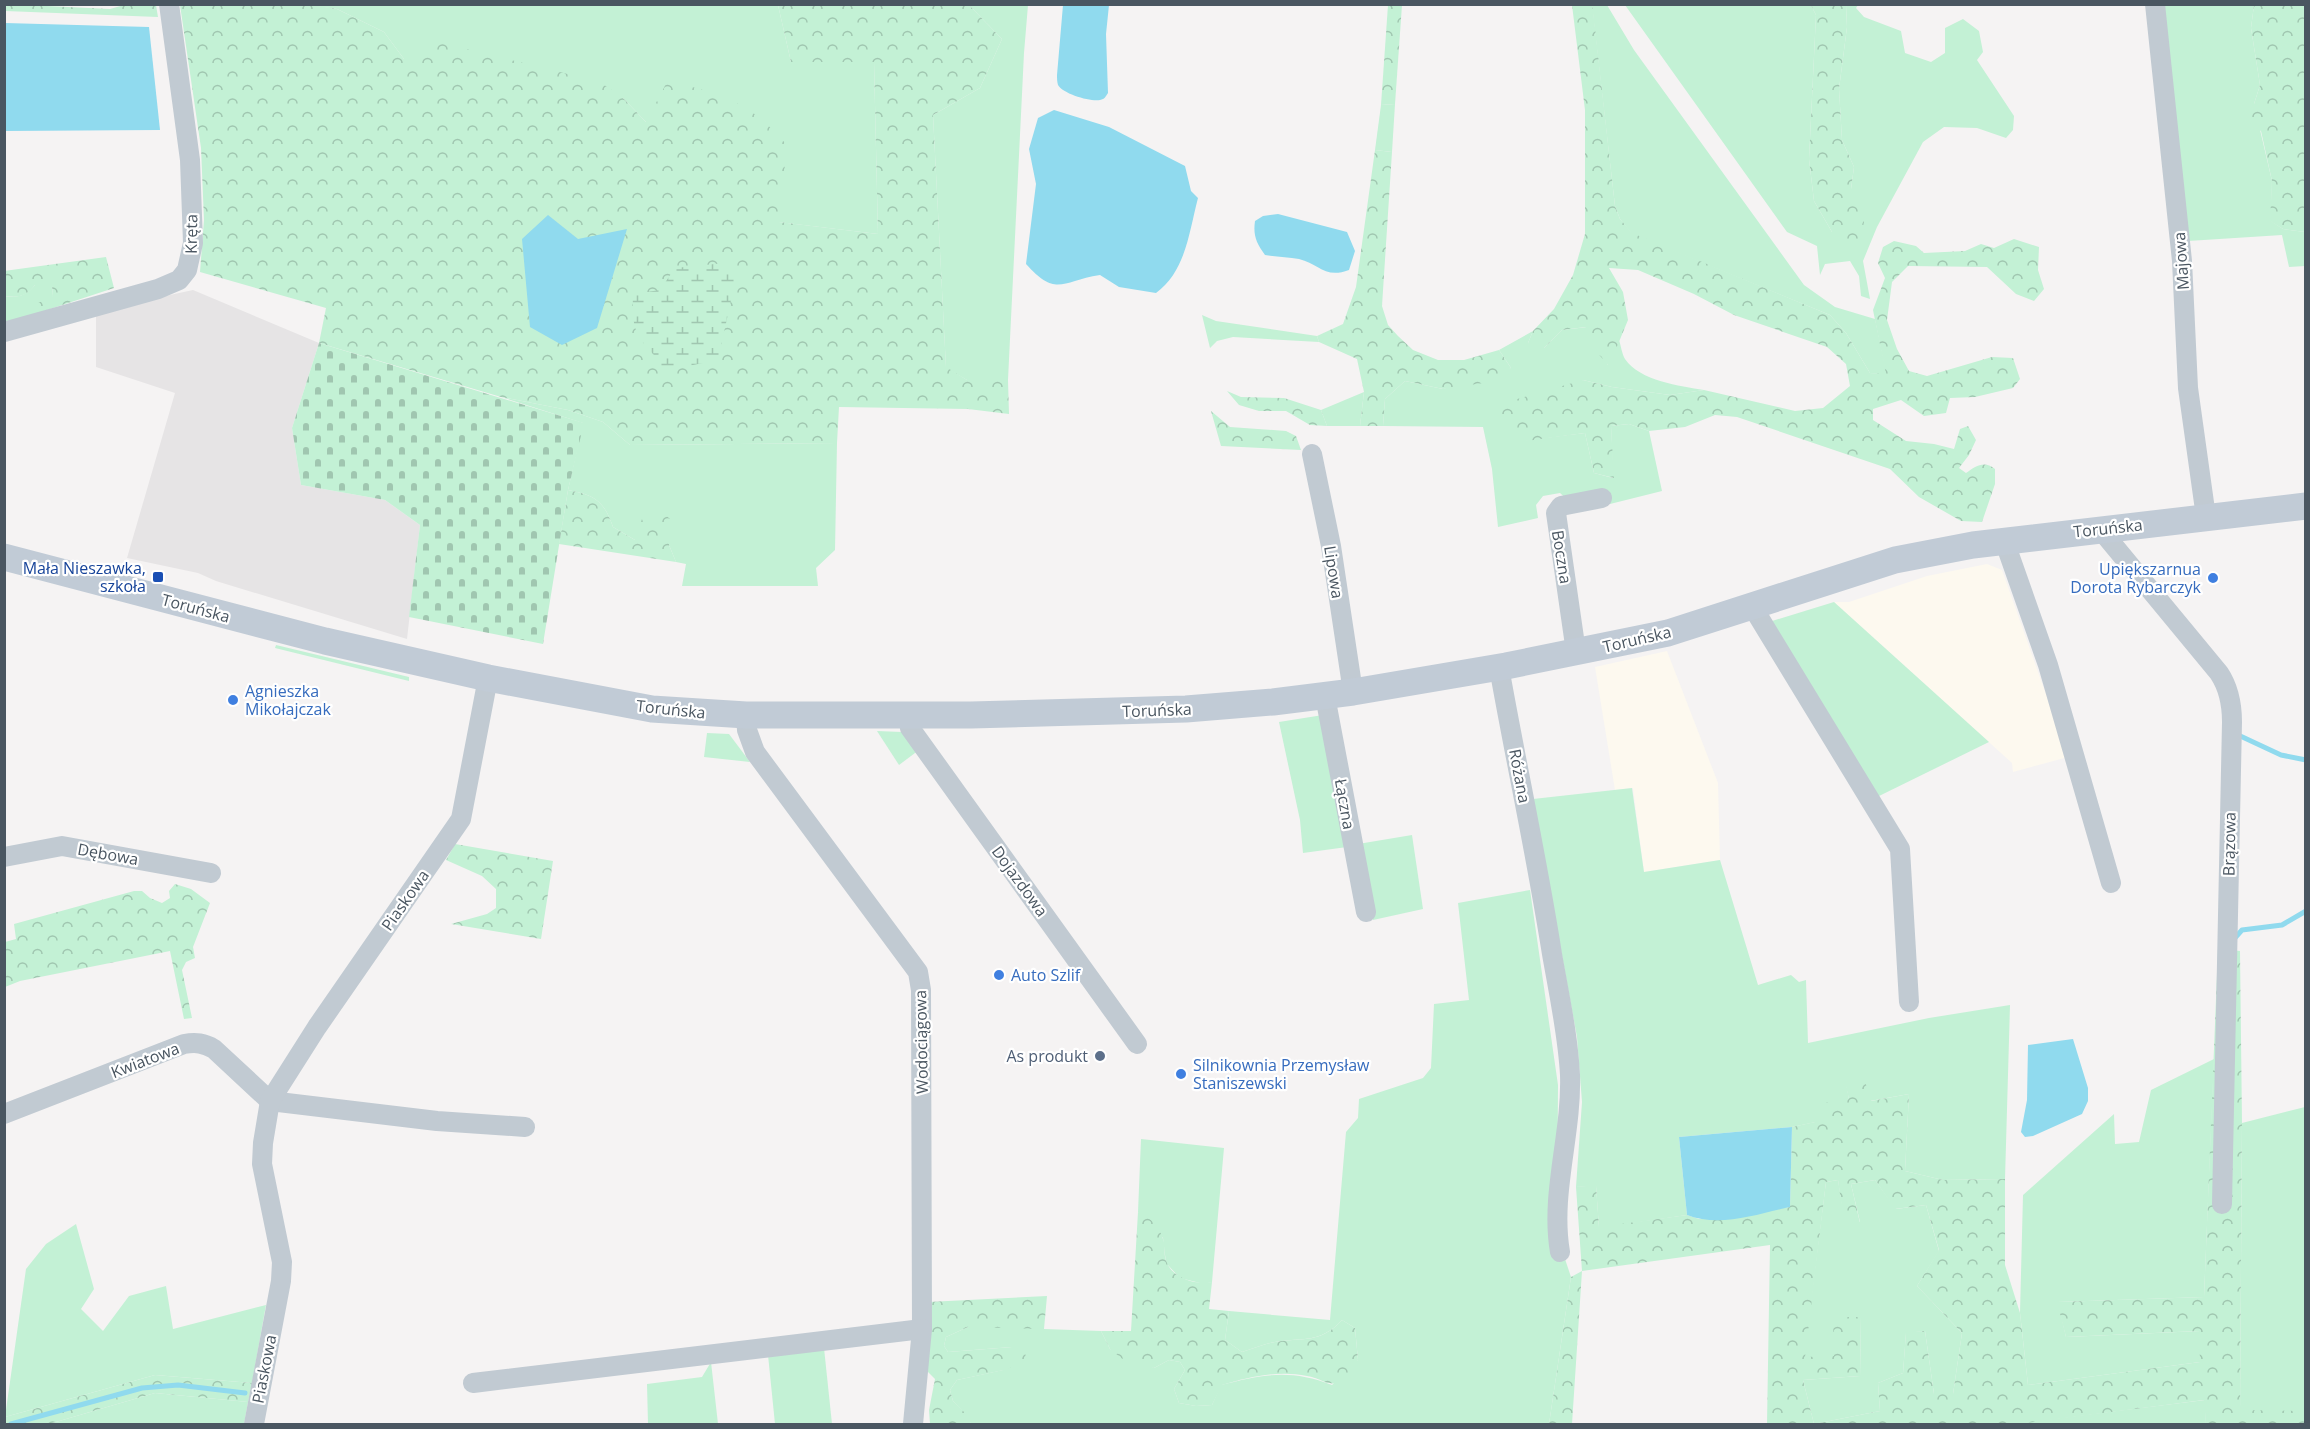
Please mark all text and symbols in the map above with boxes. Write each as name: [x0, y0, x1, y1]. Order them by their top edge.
street label: Kręta: [180, 214, 202, 254]
street label: Majowa: [2168, 231, 2194, 291]
street label: Toruńska: [2072, 513, 2144, 543]
street label: Boczna: [1547, 529, 1577, 585]
street label: Lipowa: [1319, 544, 1349, 600]
place label: Mała Nieszawka, szkoła: [23, 557, 146, 597]
place label: Upiększarnua Dorota Rybarczyk: [2070, 558, 2202, 598]
marker: Mała Nieszawka, szkoła: [151, 570, 165, 584]
marker: Upiększarnua Dorota Rybarczyk: [2206, 571, 2220, 585]
street label: Toruńska: [160, 588, 232, 628]
street label: Toruńska: [1601, 620, 1673, 658]
place label: Agnieszka Mikołajczak: [245, 680, 331, 720]
marker: Agnieszka Mikołajczak: [226, 693, 240, 707]
street label: Toruńska: [635, 694, 707, 724]
street label: Toruńska: [1122, 698, 1192, 722]
street label: Różana: [1504, 747, 1536, 805]
street label: Łączna: [1330, 777, 1360, 831]
street label: Brązowa: [2217, 812, 2241, 876]
street label: Dębowa: [76, 838, 140, 870]
street label: Dojazdowa: [987, 841, 1053, 921]
street label: Piaskowa: [376, 865, 434, 935]
place label: Auto Szlif: [1011, 964, 1082, 986]
marker: Auto Szlif: [992, 968, 1006, 982]
street label: Wodociągowa: [909, 990, 933, 1094]
street label: Kwiatowa: [108, 1037, 182, 1083]
place label: As produkt: [1006, 1045, 1088, 1067]
marker: As produkt: [1093, 1049, 1107, 1063]
place label: Silnikownia Przemysław Staniszewski: [1193, 1054, 1370, 1094]
marker: Silnikownia Przemysław Staniszewski: [1174, 1067, 1188, 1081]
street label: Piaskowa: [247, 1333, 281, 1405]

